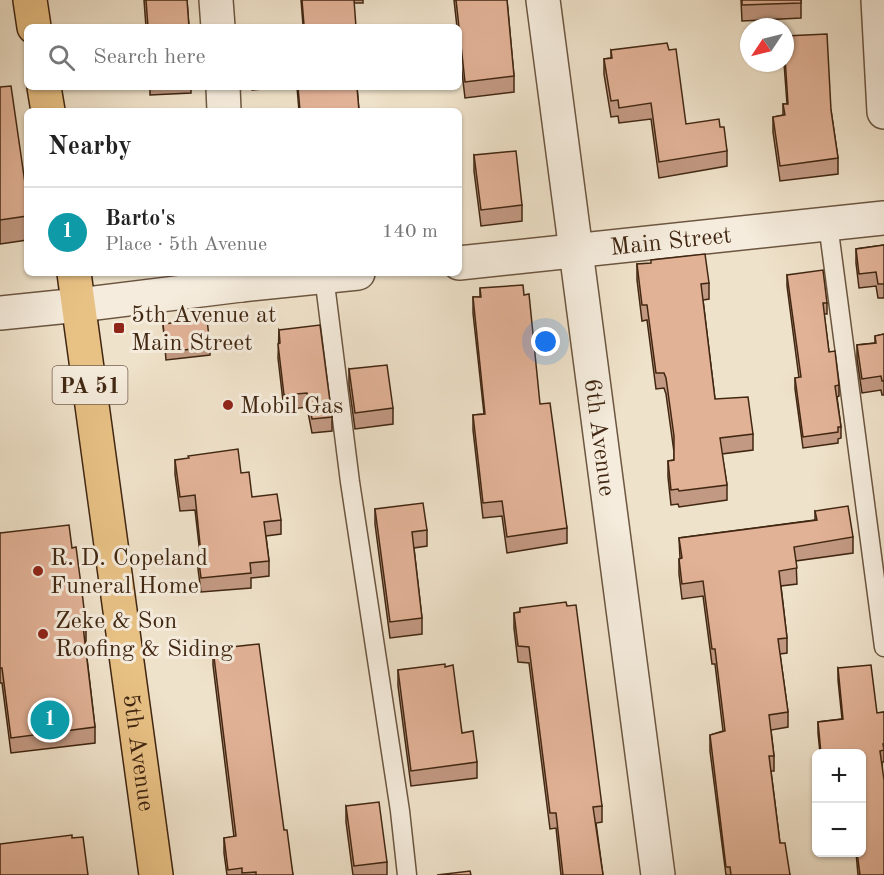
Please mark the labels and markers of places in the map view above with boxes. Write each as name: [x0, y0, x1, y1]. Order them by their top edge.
place label: 5th Avenue at Main Street: [131, 304, 276, 356]
marker: 5th Avenue at Main Street: [112, 321, 126, 335]
place label: Mobil Gas: [240, 395, 344, 419]
marker: Mobil Gas: [221, 398, 235, 412]
place label: R. D. Copeland Funeral Home: [50, 547, 208, 599]
marker: R. D. Copeland Funeral Home: [31, 564, 45, 578]
place label: Zeke & Son Roofing & Siding: [55, 610, 233, 662]
marker: Zeke & Son Roofing & Siding: [36, 627, 50, 641]
pin: 1: [31, 698, 70, 742]

